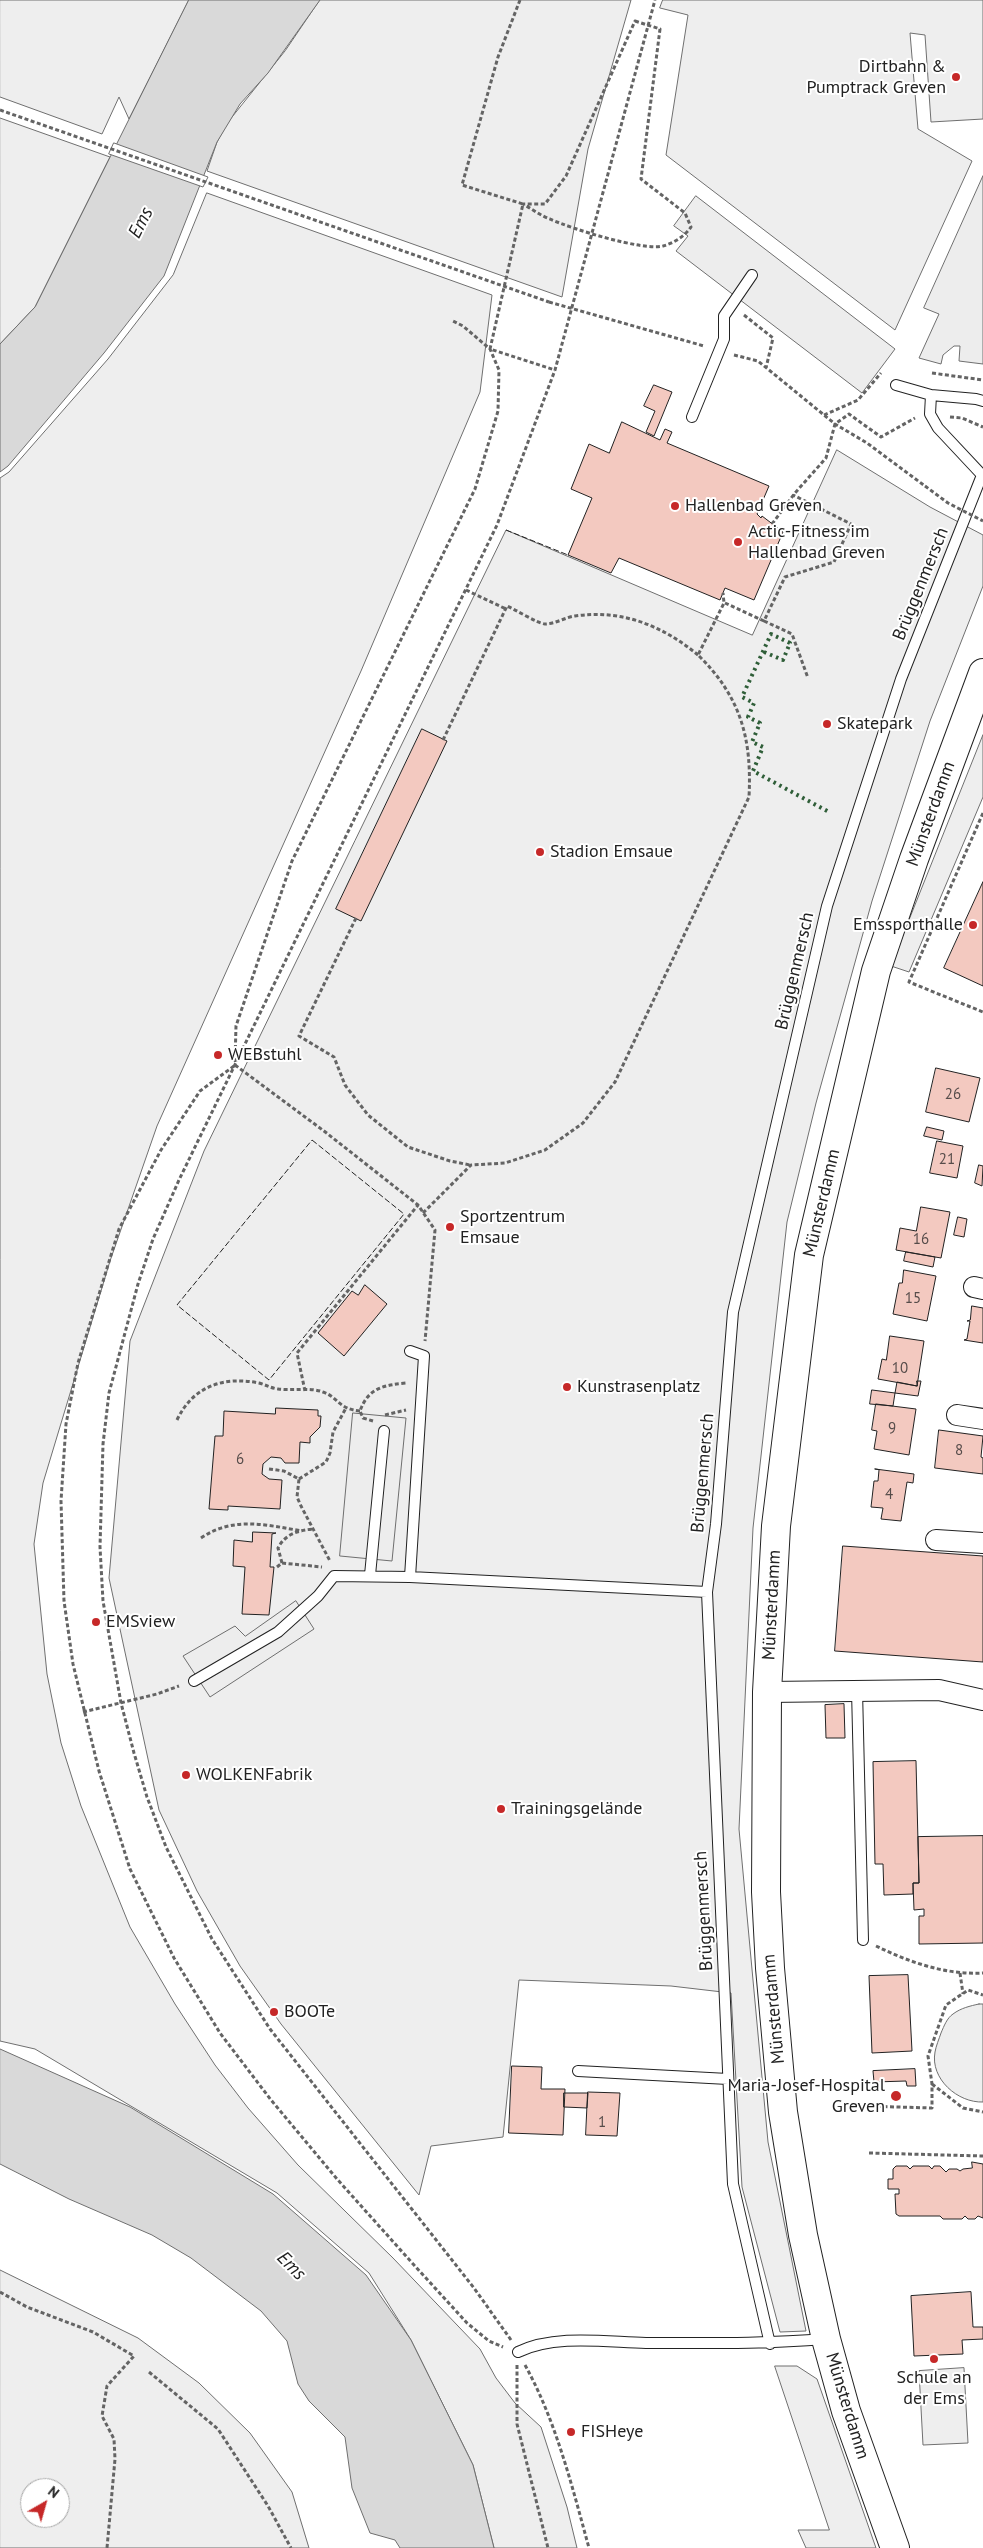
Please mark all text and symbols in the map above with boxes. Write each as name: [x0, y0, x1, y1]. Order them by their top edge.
place label: Dirtbahn & Pumptrack Greven: [806, 56, 946, 98]
marker: Dirtbahn & Pumptrack Greven: [950, 71, 962, 83]
water label: Ems: [124, 204, 158, 242]
place label: Hallenbad Greven: [685, 495, 822, 517]
marker: Hallenbad Greven: [669, 500, 681, 512]
place label: Actic-Fitness im Hallenbad Greven: [748, 521, 885, 564]
street label: Brüggenmersch: [888, 524, 954, 644]
marker: Actic-Fitness im Hallenbad Greven: [732, 536, 744, 548]
place label: Skatepark: [837, 713, 913, 735]
marker: Skatepark: [821, 718, 833, 730]
street label: Münsterdamm: [902, 758, 960, 870]
place label: Stadion Emsaue: [550, 841, 673, 863]
marker: Stadion Emsaue: [534, 846, 546, 858]
street label: Brüggenmersch: [771, 910, 819, 1032]
place label: Emssporthalle: [853, 914, 963, 936]
marker: Emssporthalle: [967, 919, 979, 931]
place label: WEBstuhl: [228, 1044, 302, 1066]
marker: WEBstuhl: [212, 1049, 224, 1061]
house number: 26: [945, 1086, 961, 1104]
street label: Münsterdamm: [799, 1147, 845, 1259]
house number: 21: [939, 1151, 955, 1169]
place label: Sportzentrum Emsaue: [460, 1206, 565, 1248]
marker: Sportzentrum Emsaue: [444, 1221, 456, 1233]
house number: 16: [913, 1231, 929, 1249]
house number: 15: [905, 1290, 921, 1308]
house number: 10: [892, 1360, 908, 1378]
place label: Kunstrasenplatz: [577, 1376, 700, 1398]
marker: Kunstrasenplatz: [561, 1381, 573, 1393]
street label: Brüggenmersch: [687, 1412, 719, 1534]
house number: 9: [888, 1420, 896, 1438]
house number: 8: [955, 1442, 963, 1460]
house number: 6: [236, 1451, 244, 1469]
house number: 4: [885, 1486, 893, 1504]
street label: Münsterdamm: [758, 1549, 786, 1661]
place label: EMSview: [106, 1611, 175, 1633]
marker: EMSview: [90, 1616, 102, 1628]
place label: WOLKENFabrik: [196, 1764, 312, 1786]
marker: WOLKENFabrik: [180, 1769, 192, 1781]
place label: Trainingsgelände: [511, 1798, 642, 1820]
marker: Trainingsgelände: [495, 1803, 507, 1815]
street label: Brüggenmersch: [690, 1850, 718, 1972]
street label: Münsterdamm: [758, 1953, 790, 2065]
place label: BOOTe: [284, 2001, 335, 2023]
marker: BOOTe: [268, 2006, 280, 2018]
place label: Maria-Josef-Hospital Greven: [727, 2075, 885, 2118]
marker: Maria-Josef-Hospital Greven: [889, 2089, 903, 2103]
house number: 1: [598, 2114, 606, 2132]
water label: Ems: [272, 2247, 310, 2285]
street label: Münsterdamm: [821, 2350, 873, 2462]
marker: Schule an der Ems: [928, 2353, 940, 2365]
place label: Schule an der Ems: [896, 2367, 972, 2410]
place label: FISHeye: [581, 2421, 643, 2443]
marker: FISHeye: [565, 2426, 577, 2438]
north arrow: [20, 2478, 70, 2528]
text: N: [44, 2482, 63, 2502]

